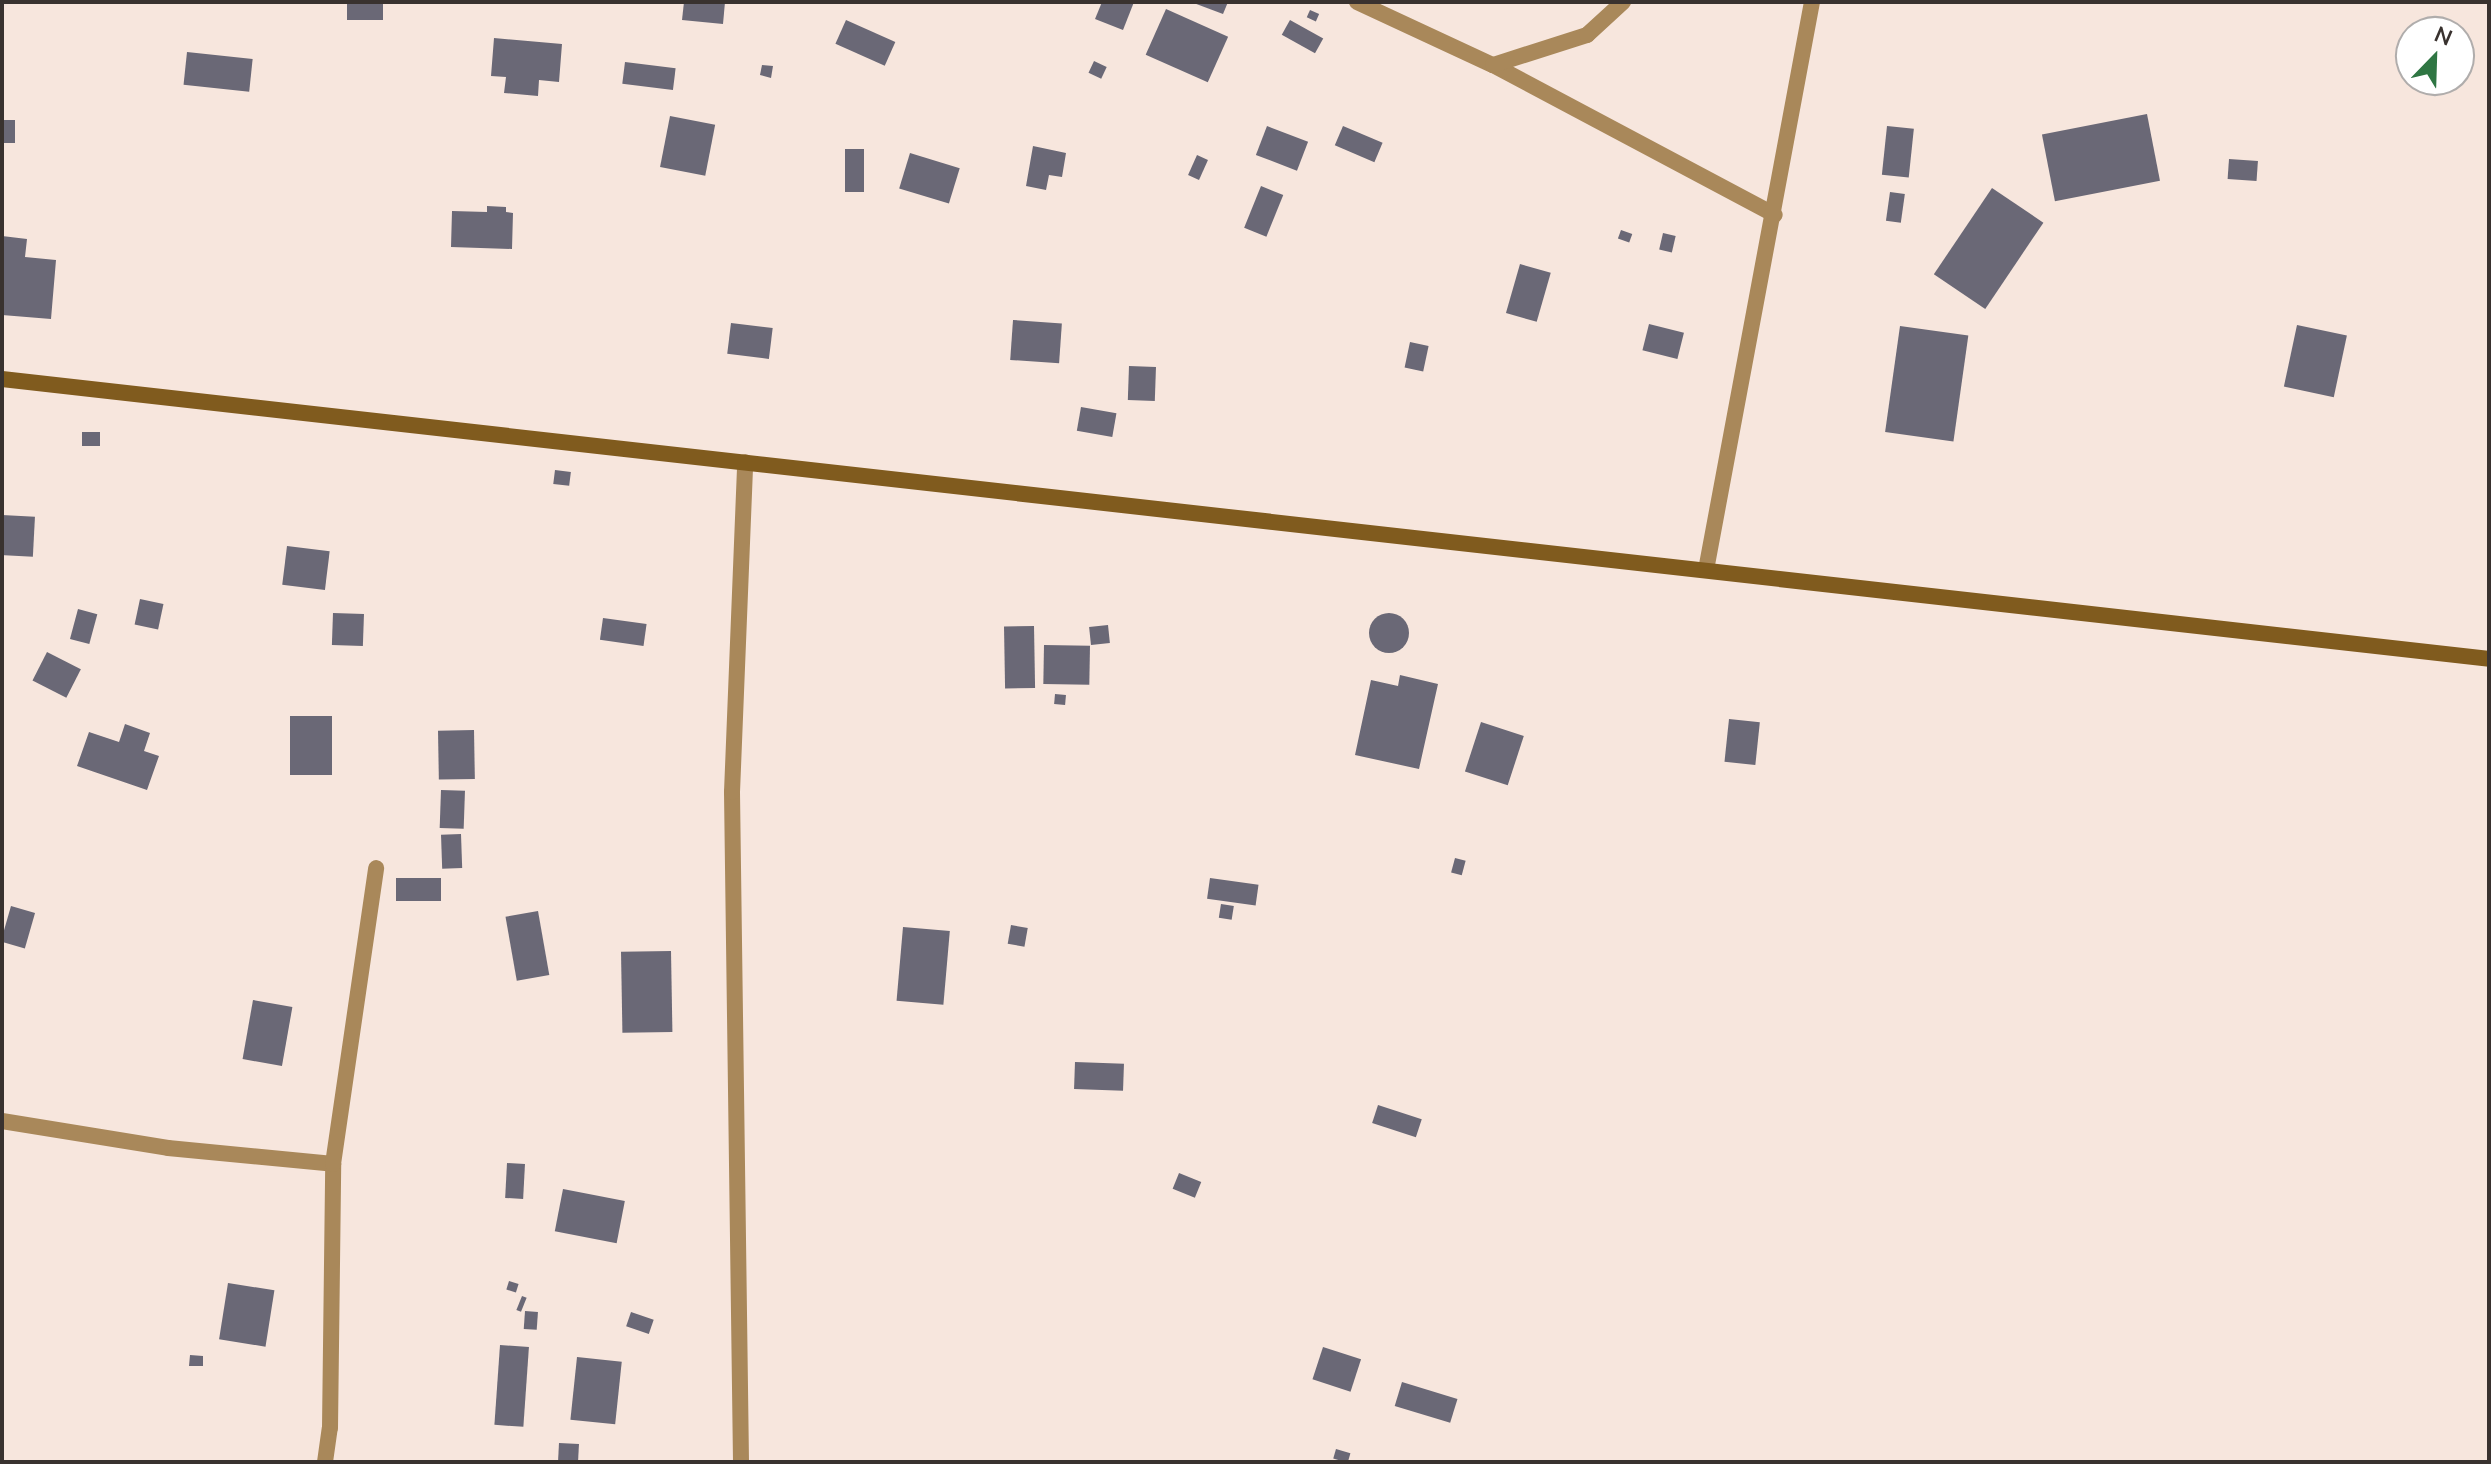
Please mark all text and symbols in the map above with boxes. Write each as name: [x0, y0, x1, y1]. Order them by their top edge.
north arrow: [2395, 16, 2475, 96]
text: N: [2430, 20, 2457, 52]

